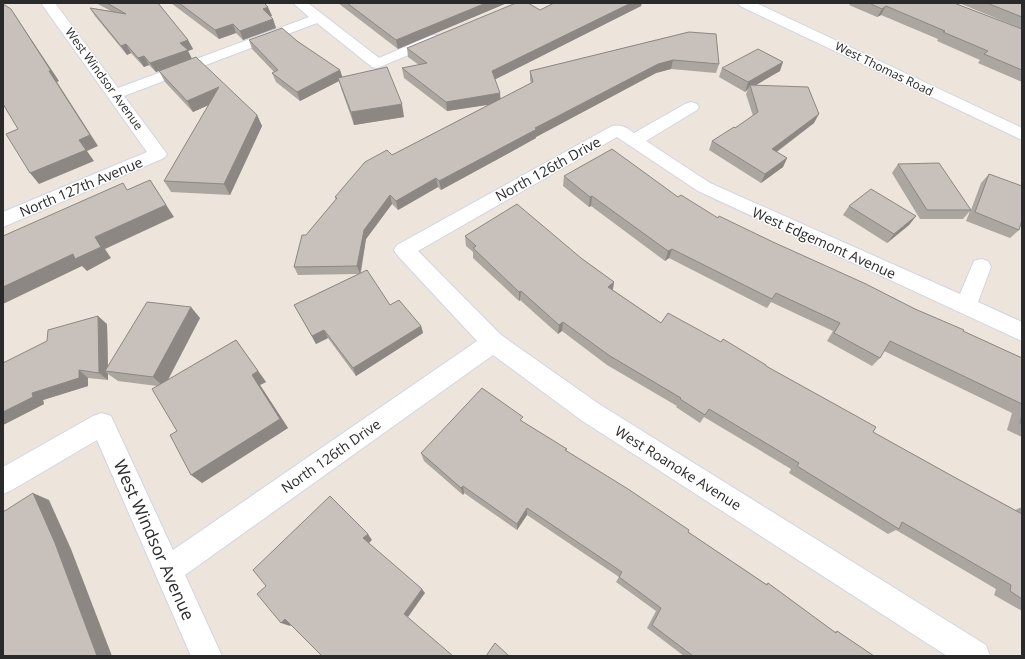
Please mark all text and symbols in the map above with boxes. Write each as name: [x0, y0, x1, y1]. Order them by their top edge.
street label: West Windsor Avenue: [62, 24, 147, 133]
street label: West Thomas Road: [832, 37, 936, 100]
street label: North 126th Drive: [492, 132, 604, 205]
street label: North 127th Avenue: [16, 152, 145, 221]
street label: West Edgemont Avenue: [749, 202, 899, 283]
street label: North 126th Drive: [277, 414, 384, 497]
street label: West Roanoke Avenue: [612, 421, 745, 514]
street label: West Windsor Avenue: [109, 456, 200, 624]

